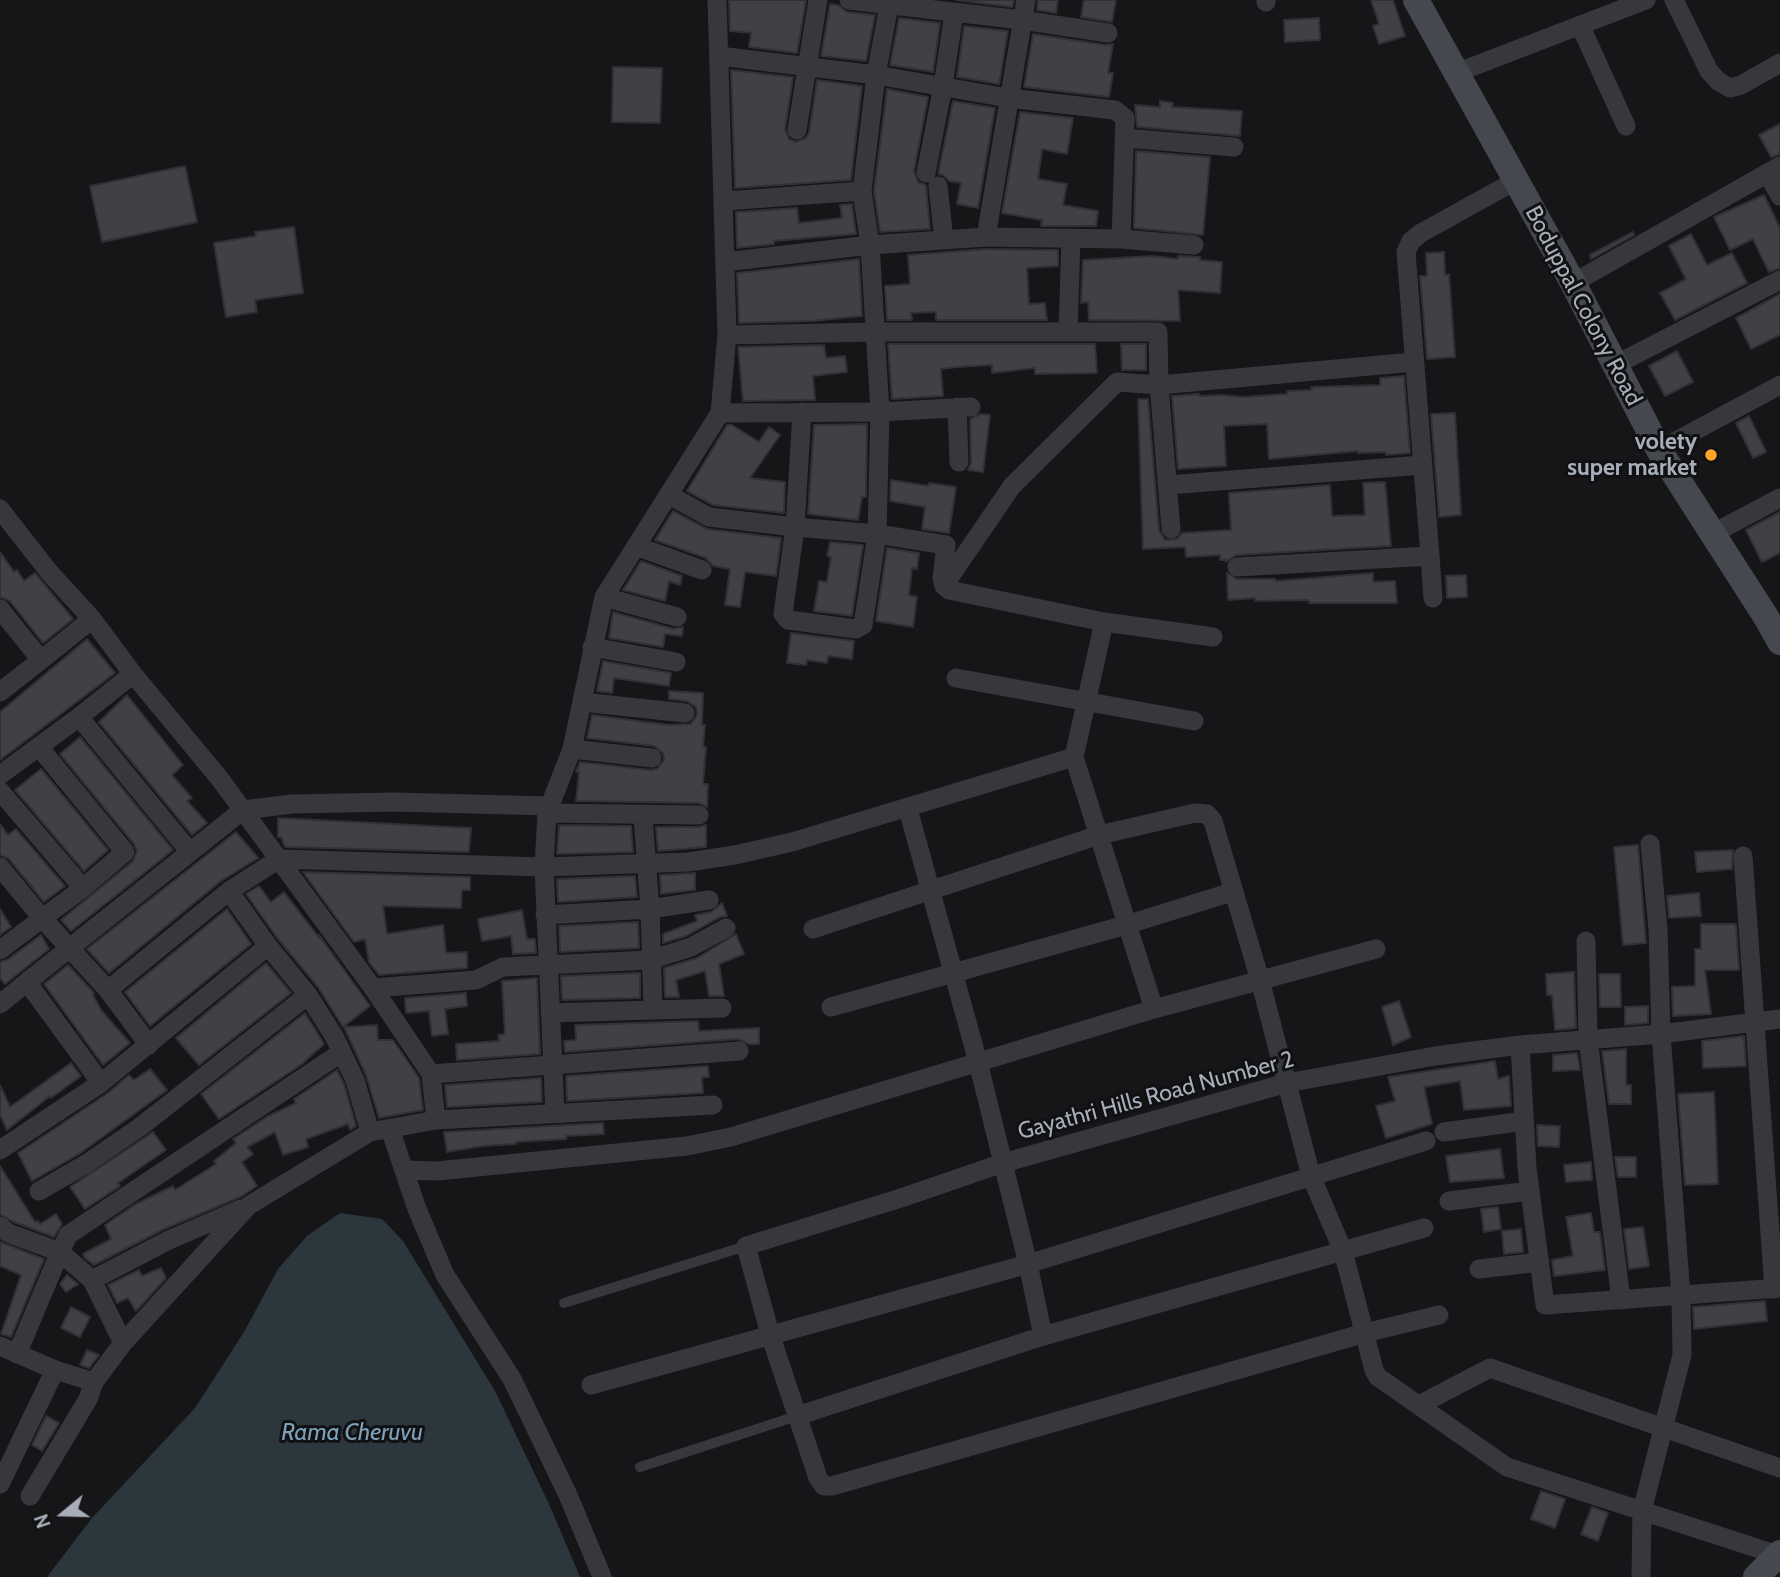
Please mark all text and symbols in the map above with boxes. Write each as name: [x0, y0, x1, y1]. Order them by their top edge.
street label: Boduppal Colony Road: [1519, 201, 1647, 411]
place label: volety super market: [1567, 428, 1697, 482]
marker: volety super market: [1703, 447, 1719, 463]
street label: Gayathri Hills Road Number 2: [1015, 1046, 1297, 1146]
water label: Rama Cheruvu: [281, 1419, 423, 1447]
north arrow: [28, 1479, 98, 1549]
text: N: [30, 1511, 56, 1531]

